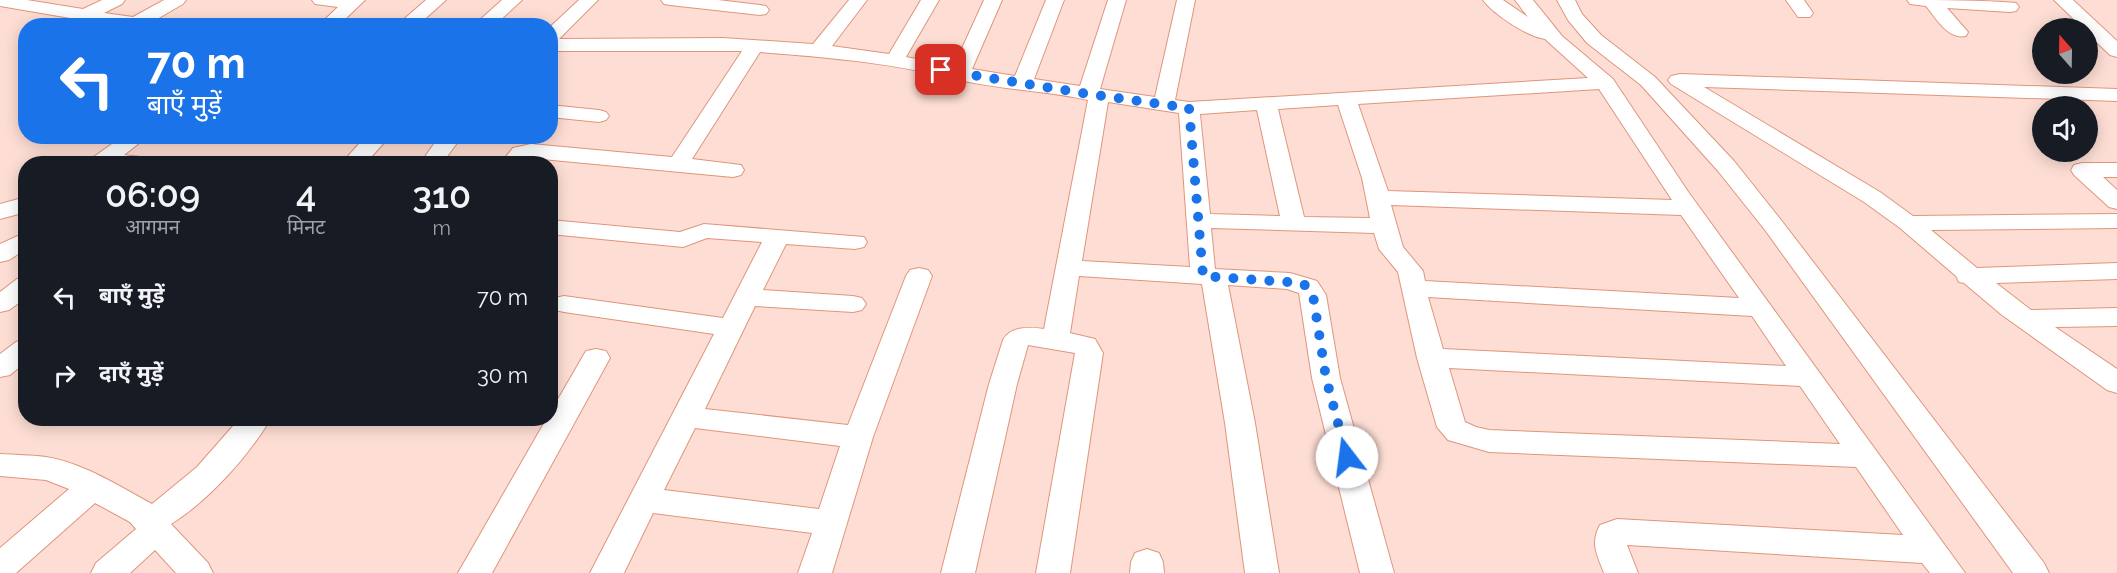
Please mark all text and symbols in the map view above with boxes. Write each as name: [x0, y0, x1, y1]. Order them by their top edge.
north arrow: [2032, 18, 2098, 84]
map controls: [2032, 18, 2098, 162]
text: 70 m: [147, 39, 246, 88]
icon: left: [48, 42, 126, 120]
pin: [915, 44, 966, 95]
icon: arrive: [924, 53, 957, 86]
text: बाएँ मुड़ें: [147, 89, 222, 120]
button: sound: [2032, 96, 2098, 162]
text: 06:09: [105, 173, 200, 215]
text: 4: [296, 173, 316, 215]
text: 310: [412, 174, 471, 216]
text: आगमन: [125, 215, 180, 239]
text: मिनट: [287, 215, 325, 239]
text: m: [432, 216, 451, 240]
icon: left: [48, 281, 81, 314]
text: बाएँ मुड़ें: [99, 282, 165, 308]
text: 70 m: [477, 284, 528, 310]
icon: right: [48, 359, 81, 392]
text: दाएँ मुड़ें: [99, 360, 163, 386]
text: 30 m: [477, 362, 528, 388]
position arrow: [1315, 425, 1379, 489]

